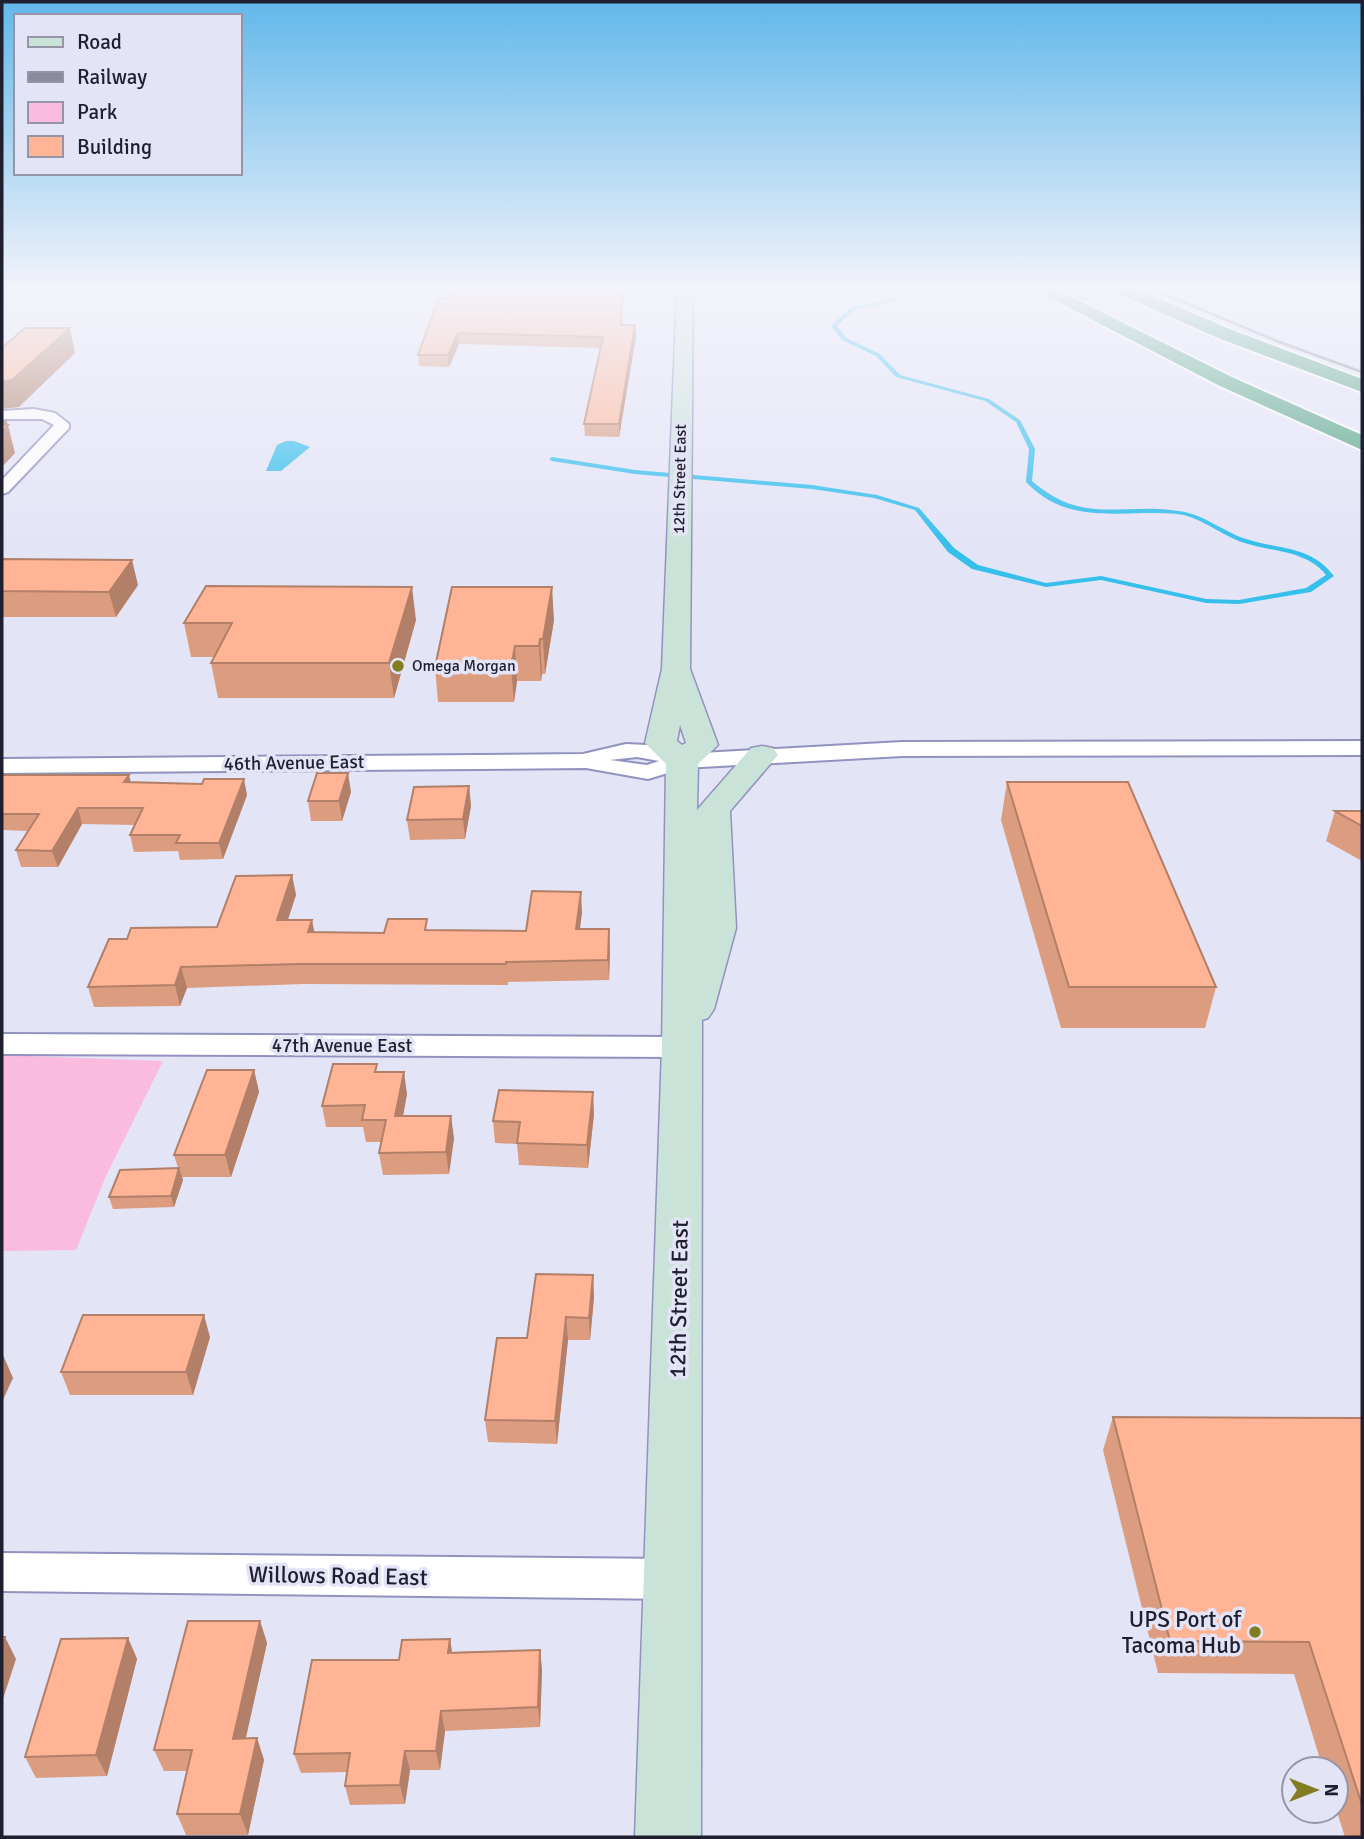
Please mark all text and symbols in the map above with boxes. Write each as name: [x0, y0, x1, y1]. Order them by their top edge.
legend: [14, 14, 242, 175]
text: Road: [77, 29, 122, 55]
text: Railway: [77, 64, 147, 90]
text: Park: [77, 99, 118, 125]
text: Building: [77, 134, 152, 160]
street label: 12th Street East: [669, 423, 691, 534]
place label: Omega Morgan: [412, 656, 516, 676]
marker: Omega Morgan: [390, 658, 406, 674]
street label: 46th Avenue East: [224, 750, 365, 776]
street label: 47th Avenue East: [272, 1034, 413, 1058]
street label: 12th Street East: [663, 1220, 695, 1378]
street label: Willows Road East: [248, 1560, 428, 1592]
place label: UPS Port of Tacoma Hub: [1122, 1605, 1242, 1660]
marker: UPS Port of Tacoma Hub: [1247, 1624, 1263, 1640]
north arrow: [1280, 1755, 1350, 1825]
text: N: [1319, 1783, 1343, 1797]

